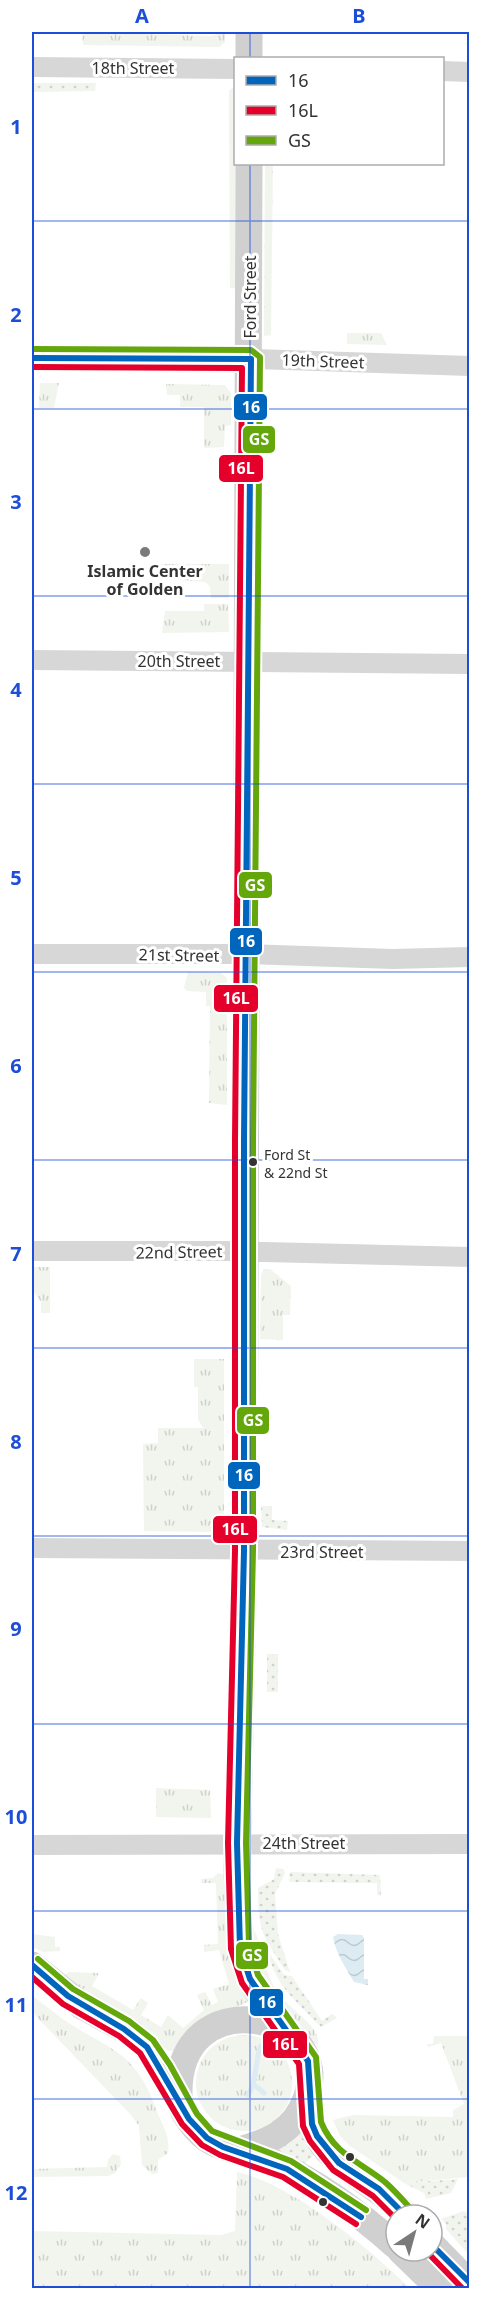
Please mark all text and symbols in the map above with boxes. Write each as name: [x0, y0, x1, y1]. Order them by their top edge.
text: A: [135, 2, 149, 29]
text: B: [352, 2, 366, 29]
street label: 18th Street: [92, 57, 175, 79]
legend: [234, 57, 444, 165]
text: 16: [288, 68, 309, 92]
text: 16L: [288, 98, 318, 122]
text: 1: [10, 113, 22, 140]
text: GS: [288, 128, 311, 152]
street label: Ford Street: [239, 255, 261, 338]
text: 2: [10, 301, 22, 328]
street label: 19th Street: [281, 349, 365, 373]
line badge: 16: [233, 393, 268, 421]
text: 16: [242, 396, 260, 418]
line badge: GS: [242, 425, 276, 454]
text: GS: [249, 428, 269, 450]
line badge: 16L: [218, 454, 264, 483]
text: 16L: [227, 457, 255, 479]
text: 3: [10, 488, 22, 515]
marker: Islamic Center of Golden: [138, 545, 152, 559]
place label: Islamic Center of Golden: [87, 560, 203, 600]
street label: 20th Street: [138, 650, 221, 672]
text: 4: [10, 676, 22, 703]
text: 5: [10, 864, 22, 891]
line badge: GS: [238, 871, 273, 899]
text: GS: [245, 874, 265, 896]
line badge: 16: [229, 927, 263, 956]
text: 16: [237, 930, 255, 952]
street label: 21st Street: [139, 943, 220, 967]
line badge: 16L: [213, 984, 259, 1013]
text: 16L: [222, 987, 250, 1009]
text: 6: [10, 1052, 22, 1079]
place label: Ford St & 22nd St: [264, 1145, 328, 1182]
marker: Ford St & 22nd St: [247, 1156, 259, 1168]
text: 7: [10, 1240, 22, 1267]
street label: 22nd Street: [135, 1240, 223, 1264]
line badge: GS: [236, 1406, 270, 1435]
text: GS: [243, 1409, 263, 1431]
text: 8: [10, 1428, 22, 1455]
line badge: 16: [227, 1461, 261, 1490]
text: 16: [235, 1464, 253, 1486]
line badge: 16L: [212, 1515, 258, 1544]
text: 16L: [221, 1518, 249, 1540]
street label: 23rd Street: [280, 1541, 364, 1563]
text: 9: [10, 1615, 22, 1642]
text: 10: [5, 1803, 27, 1830]
street label: 24th Street: [263, 1832, 346, 1854]
line badge: GS: [235, 1941, 269, 1970]
text: GS: [242, 1944, 262, 1966]
line badge: 16: [249, 1988, 284, 2017]
text: 11: [5, 1991, 27, 2018]
text: 16: [258, 1991, 276, 2013]
line badge: 16L: [262, 2030, 308, 2059]
text: 16L: [271, 2033, 299, 2055]
unlabelled marker: [344, 2151, 356, 2163]
text: 12: [5, 2179, 27, 2206]
unlabelled marker: [317, 2196, 329, 2208]
north arrow: [384, 2203, 444, 2263]
text: N: [411, 2208, 435, 2234]

